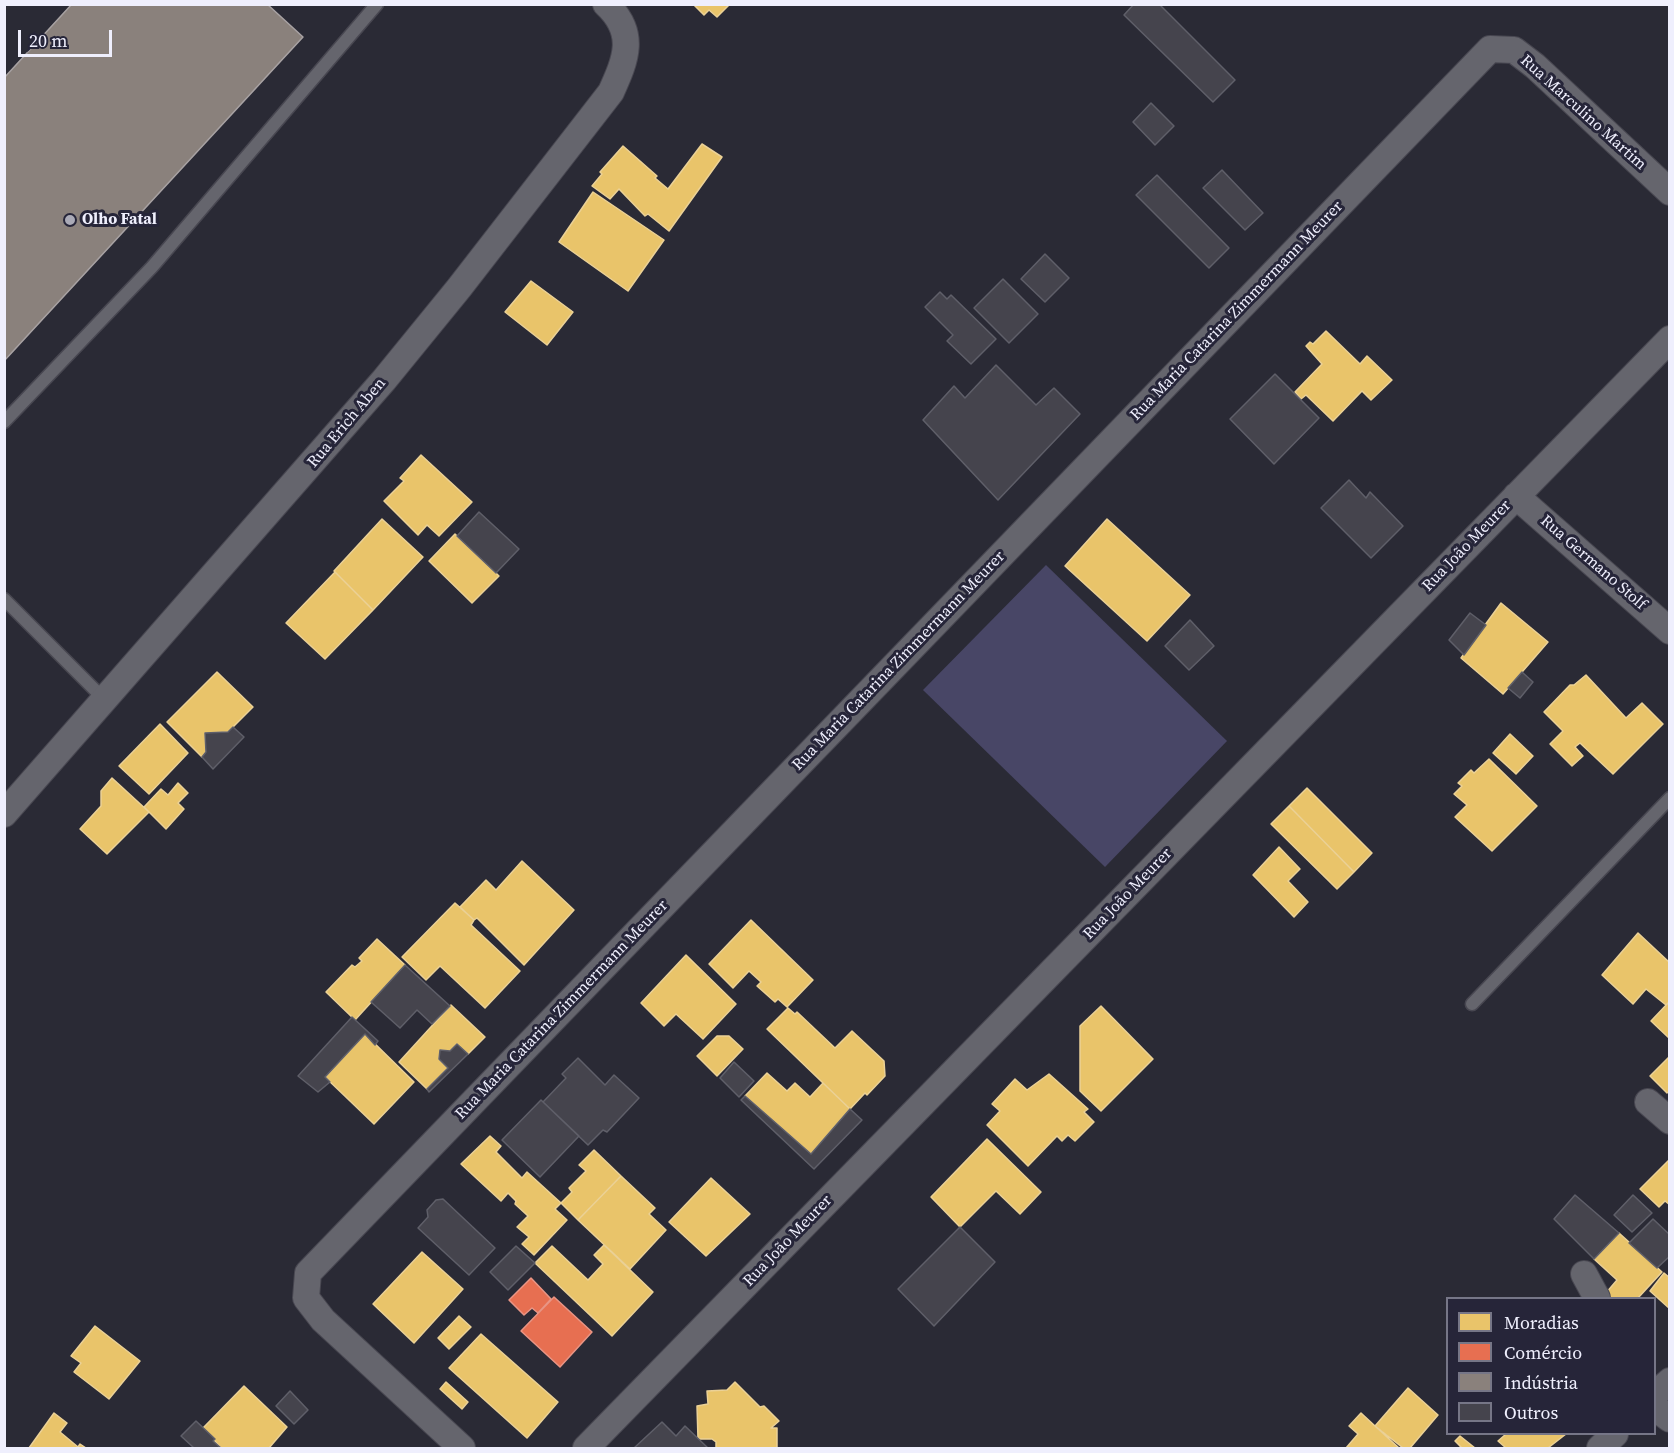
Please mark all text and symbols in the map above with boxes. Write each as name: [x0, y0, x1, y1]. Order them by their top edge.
scale bar: [21, 18, 116, 56]
text: 20 m: [29, 28, 67, 53]
street label: Rua Marculino Martim: [1516, 51, 1650, 175]
street label: Rua Maria Catarina Zimmermann Meurer: [1127, 197, 1347, 425]
place label: Olho Fatal: [82, 210, 157, 230]
marker: Olho Fatal: [63, 213, 77, 227]
street label: Rua Erich Aben: [304, 374, 390, 472]
street label: Rua João Meurer: [1419, 496, 1515, 596]
street label: Rua Germano Stolf: [1536, 512, 1650, 614]
street label: Rua Maria Catarina Zimmermann Meurer: [789, 547, 1009, 775]
street label: Rua João Meurer: [1080, 844, 1176, 944]
street label: Rua Maria Catarina Zimmermann Meurer: [452, 896, 672, 1124]
street label: Rua João Meurer: [740, 1191, 836, 1291]
legend: [1446, 1297, 1656, 1435]
text: Moradias: [1504, 1310, 1579, 1335]
text: Comércio: [1504, 1340, 1582, 1365]
text: Indústria: [1504, 1370, 1578, 1395]
text: Outros: [1504, 1400, 1558, 1425]

